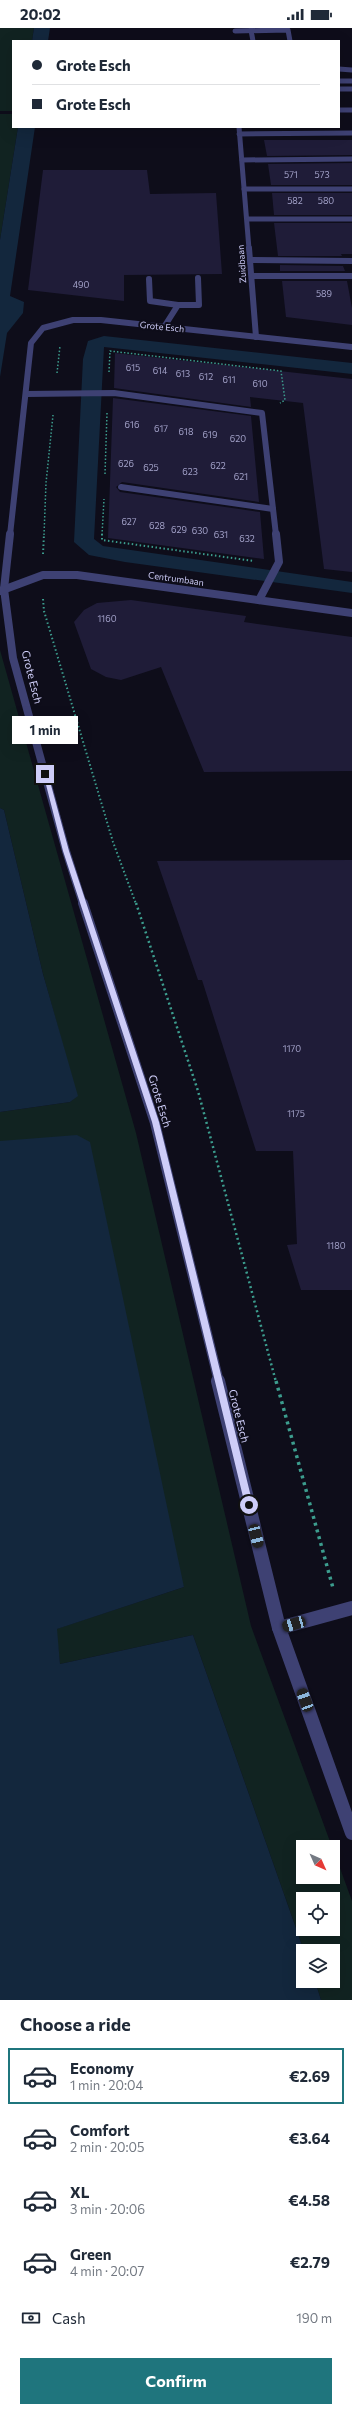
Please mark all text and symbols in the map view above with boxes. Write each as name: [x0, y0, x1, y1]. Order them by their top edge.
text: 20:02: [20, 5, 61, 23]
text: Grote Esch: [56, 56, 131, 74]
text: Grote Esch: [56, 95, 131, 113]
house number: 571: [284, 169, 298, 180]
house number: 573: [314, 169, 330, 180]
house number: 582: [287, 195, 303, 206]
house number: 580: [318, 195, 334, 206]
street label: Zuidbaan: [235, 244, 248, 284]
house number: 490: [73, 279, 89, 290]
house number: 589: [316, 288, 332, 299]
street label: Grote Esch: [139, 319, 185, 334]
house number: 615: [126, 362, 140, 373]
house number: 614: [153, 365, 168, 376]
house number: 613: [176, 368, 190, 379]
house number: 612: [199, 371, 213, 382]
house number: 611: [222, 374, 236, 385]
house number: 610: [252, 378, 268, 389]
house number: 616: [125, 419, 139, 430]
house number: 617: [154, 423, 168, 434]
house number: 618: [179, 426, 193, 437]
house number: 619: [203, 429, 217, 440]
house number: 620: [230, 433, 246, 444]
house number: 626: [118, 458, 134, 469]
house number: 622: [210, 460, 226, 471]
house number: 625: [143, 462, 159, 473]
house number: 623: [182, 466, 198, 477]
house number: 621: [234, 471, 248, 482]
house number: 627: [121, 516, 137, 527]
house number: 628: [149, 520, 165, 531]
house number: 629: [171, 524, 187, 535]
house number: 630: [192, 525, 208, 536]
house number: 631: [214, 529, 228, 540]
house number: 632: [239, 533, 255, 544]
street label: Centrumbaan: [148, 569, 205, 588]
house number: 1160: [97, 613, 117, 624]
street label: Grote Esch: [20, 649, 45, 705]
callout: 1 min: [12, 716, 78, 744]
text: 1 min: [30, 722, 60, 738]
route end: [36, 765, 54, 783]
house number: 1170: [283, 1043, 301, 1054]
street label: Grote Esch: [146, 1073, 175, 1129]
house number: 1175: [287, 1108, 305, 1119]
house number: 1180: [326, 1240, 346, 1251]
street label: Grote Esch: [227, 1388, 252, 1444]
route start: [240, 1496, 258, 1514]
car: [247, 1523, 265, 1549]
car: [281, 1615, 307, 1633]
car: [295, 1687, 315, 1713]
north arrow: [296, 1840, 340, 1884]
map controls: [296, 1840, 340, 1988]
button: locate: [296, 1892, 340, 1936]
button: layers: [296, 1944, 340, 1988]
text: Choose a ride: [20, 2013, 131, 2035]
icon: car: [22, 2058, 58, 2094]
text: Economy: [70, 2059, 134, 2077]
text: €2.69: [289, 2067, 330, 2085]
text: 1 min · 20:04: [70, 2077, 143, 2093]
icon: car: [22, 2120, 58, 2156]
text: Comfort: [70, 2121, 130, 2139]
text: €3.64: [289, 2129, 330, 2147]
text: 2 min · 20:05: [70, 2139, 145, 2155]
icon: car: [22, 2182, 58, 2218]
text: XL: [70, 2183, 89, 2201]
text: €4.58: [288, 2191, 330, 2209]
text: 3 min · 20:06: [70, 2201, 145, 2217]
icon: car: [22, 2244, 58, 2280]
text: Green: [70, 2245, 111, 2263]
text: €2.79: [290, 2253, 330, 2271]
text: 4 min · 20:07: [70, 2263, 145, 2279]
icon: cash: [20, 2307, 42, 2329]
text: Cash: [52, 2309, 86, 2327]
text: 190 m: [296, 2310, 332, 2326]
button: Confirm: [20, 2358, 332, 2404]

